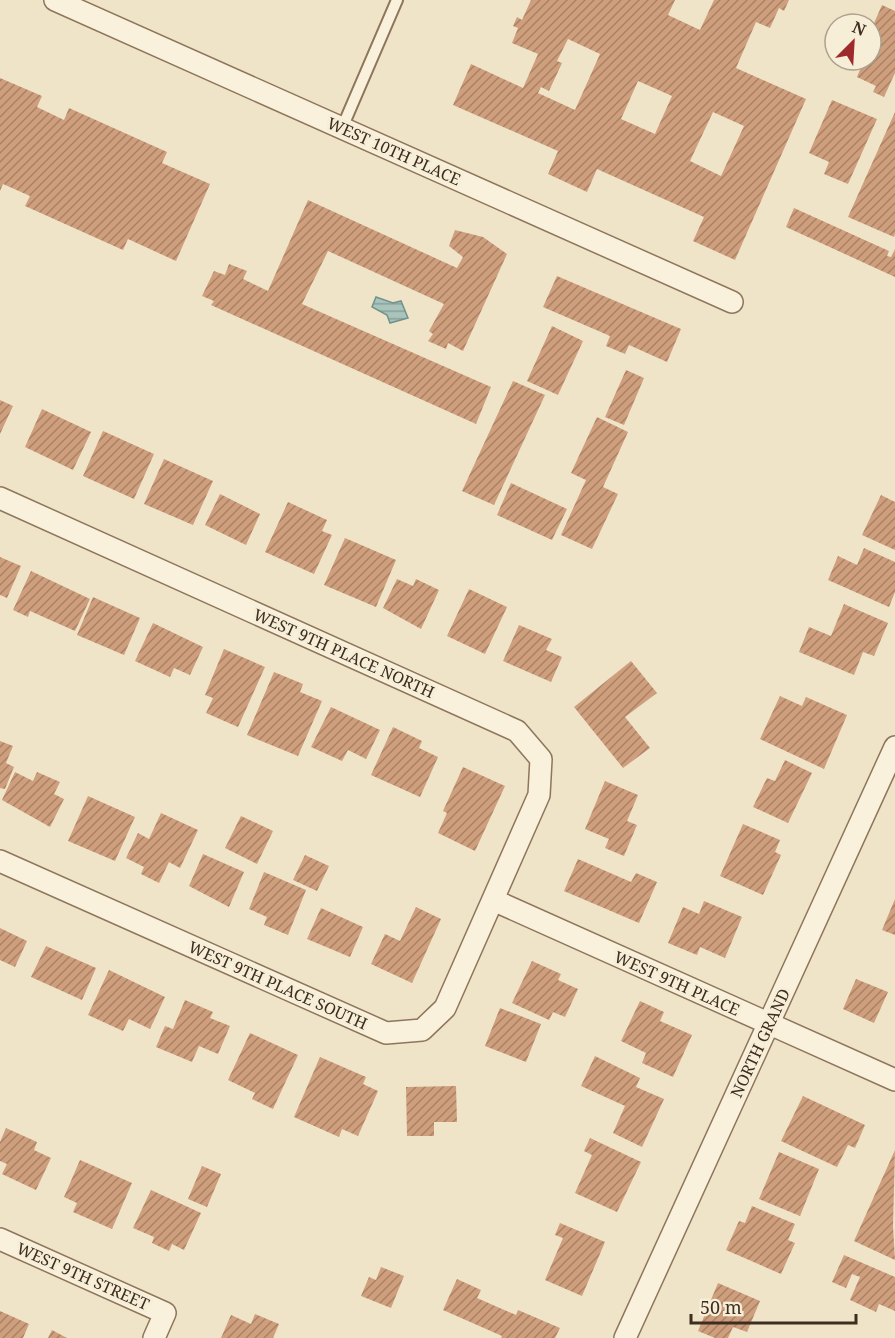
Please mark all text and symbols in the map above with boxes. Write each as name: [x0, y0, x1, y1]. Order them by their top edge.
north arrow: [823, 12, 883, 72]
text: N: [849, 16, 870, 41]
street label: WEST 10TH PLACE: [324, 112, 464, 190]
street label: WEST 9TH PLACE NORTH: [250, 603, 438, 703]
street label: WEST 9TH PLACE SOUTH: [185, 936, 371, 1035]
street label: WEST 9TH PLACE: [611, 945, 743, 1021]
street label: NORTH GRAND: [725, 985, 795, 1101]
street label: WEST 9TH STREET: [13, 1237, 153, 1315]
scale bar: [691, 1287, 856, 1325]
text: 50 m: [700, 1295, 742, 1319]

